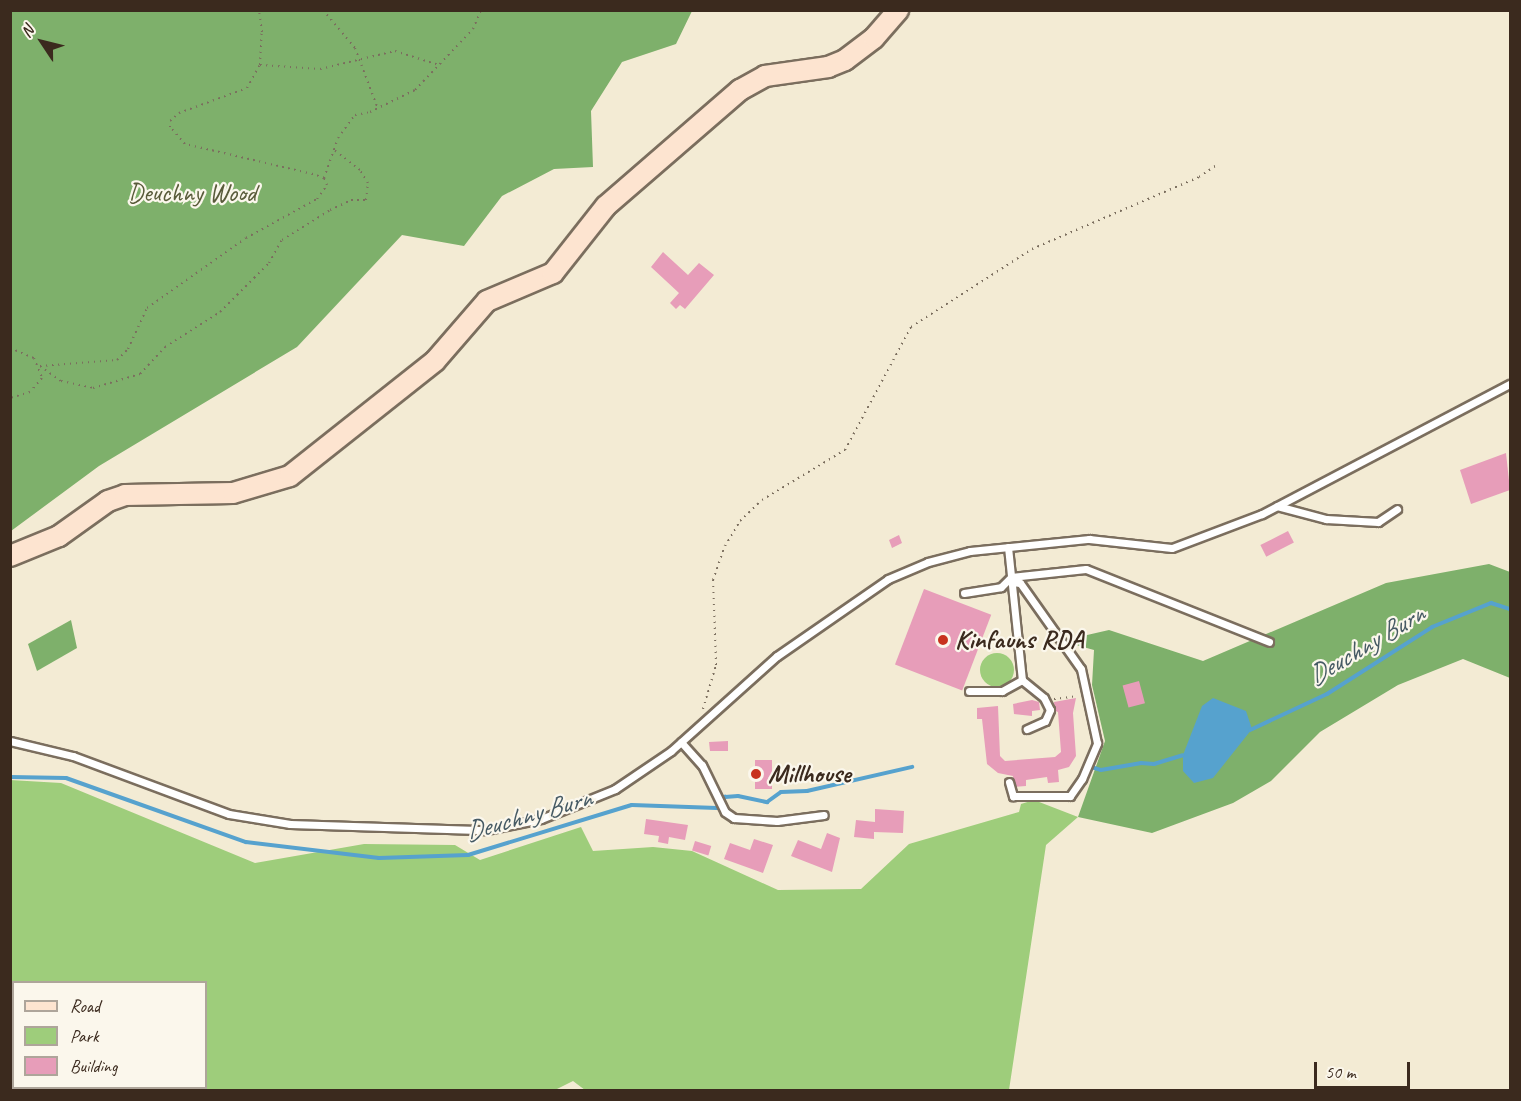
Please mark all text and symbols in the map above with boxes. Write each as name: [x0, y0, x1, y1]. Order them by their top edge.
north arrow: [12, 12, 72, 72]
text: N: [16, 22, 38, 41]
park label: Deuchny Wood: [128, 177, 256, 209]
water label: Deuchny Burn: [1302, 598, 1430, 692]
place label: Kinfauns RDA: [955, 624, 1083, 656]
marker: Kinfauns RDA: [936, 633, 950, 647]
place label: Millhouse: [768, 758, 850, 790]
marker: Millhouse: [749, 767, 763, 781]
water label: Deuchny Burn: [461, 781, 595, 849]
legend: [12, 981, 207, 1089]
text: Road: [70, 995, 100, 1017]
text: Park: [70, 1025, 99, 1047]
scale bar: [1317, 1050, 1413, 1088]
text: Building: [70, 1055, 117, 1077]
text: 50 m: [1325, 1061, 1356, 1083]

